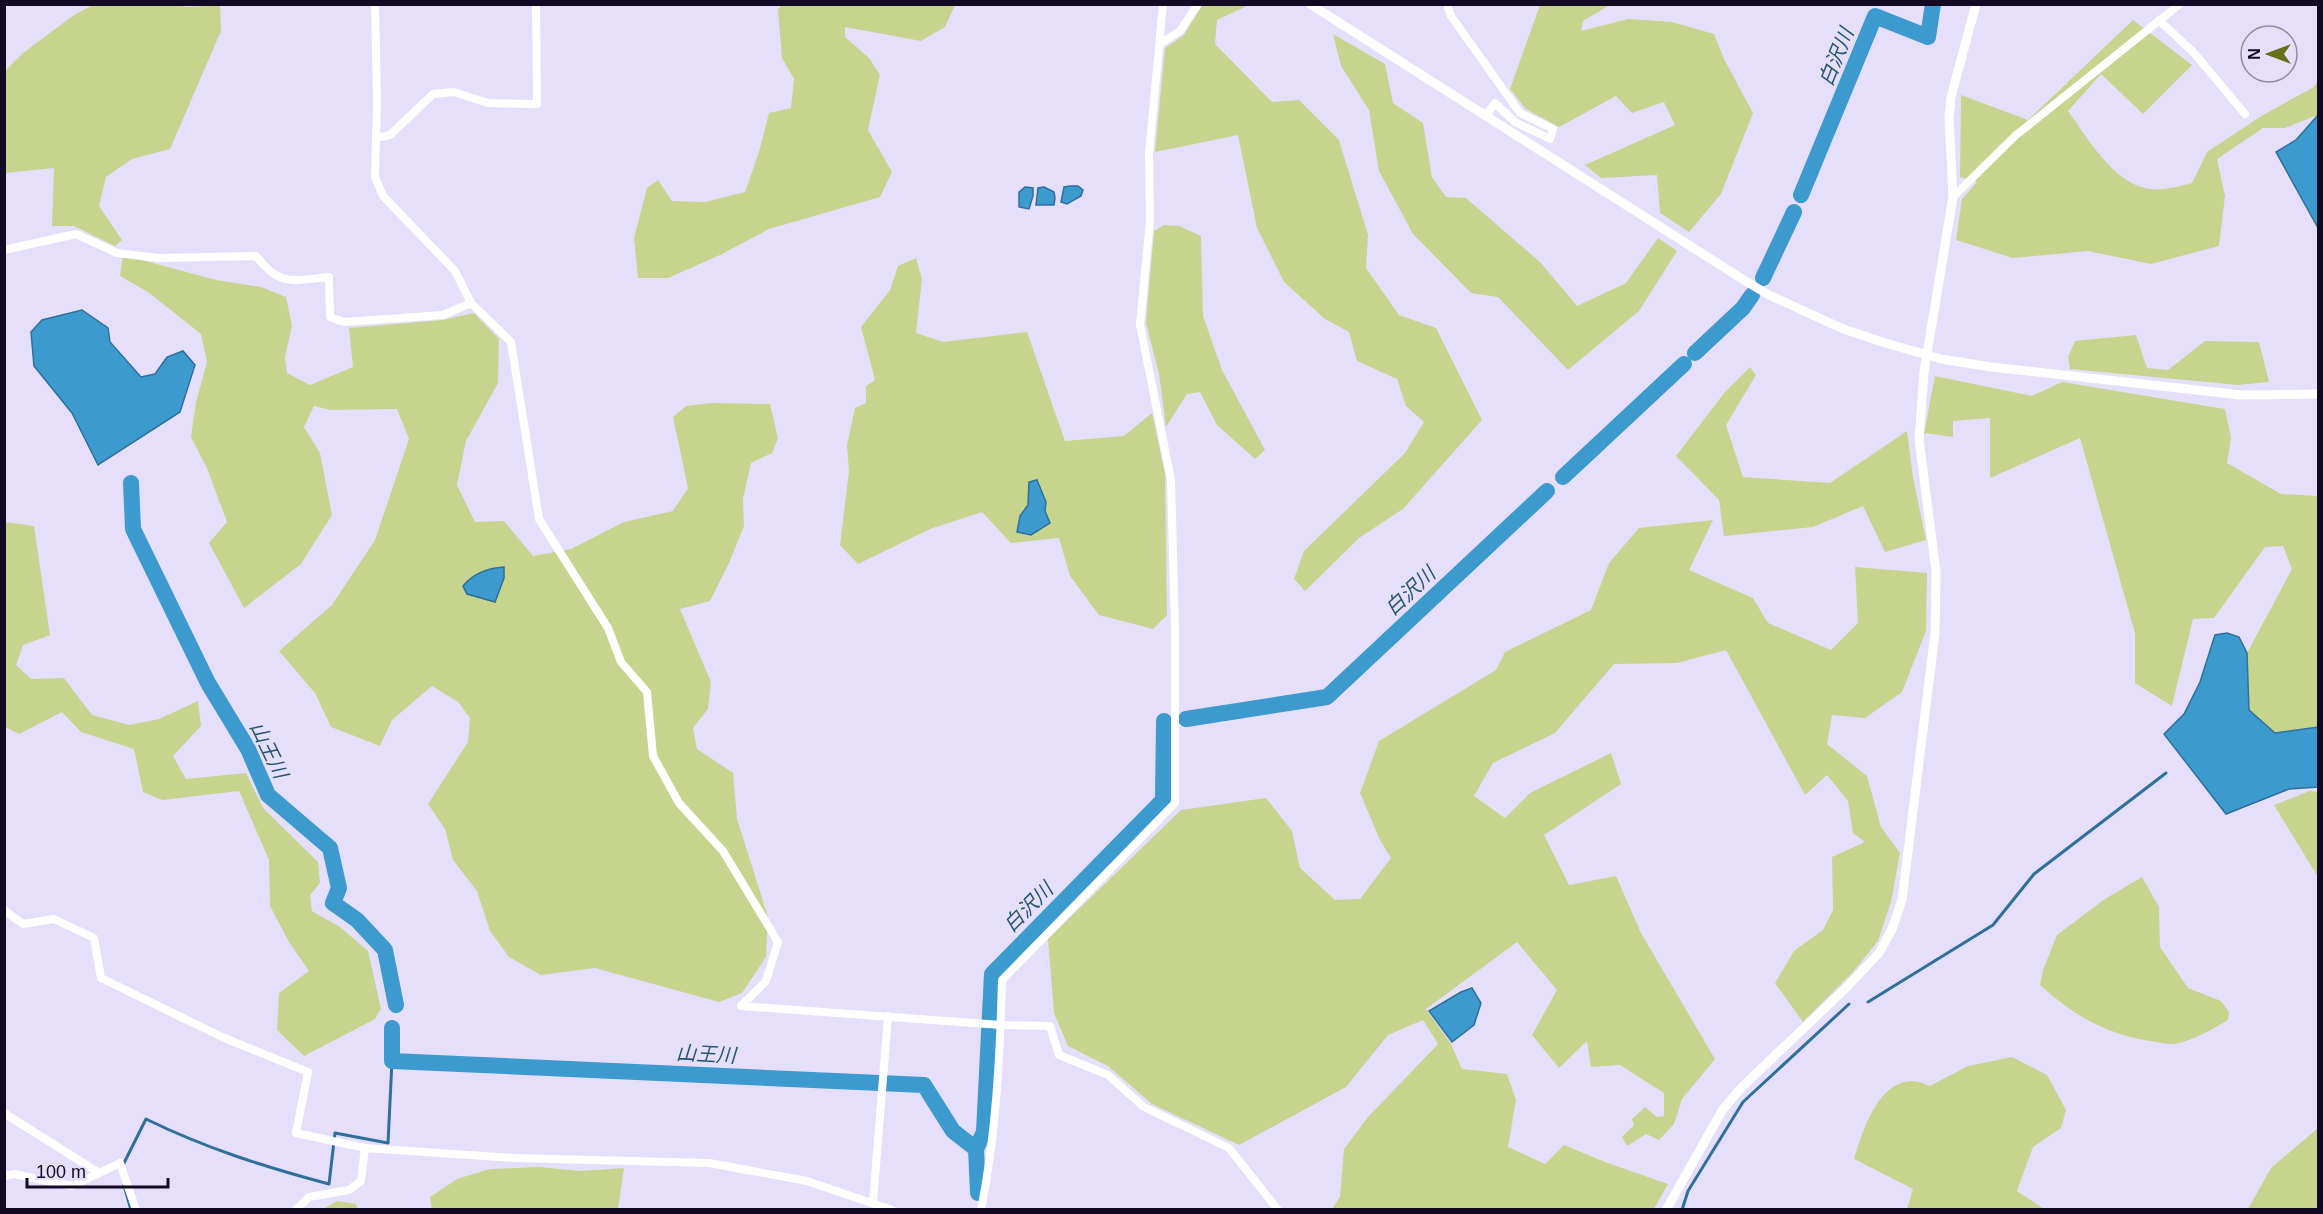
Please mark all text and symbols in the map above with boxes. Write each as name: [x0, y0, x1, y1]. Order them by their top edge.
water label: 白沢川: [1815, 23, 1858, 89]
north arrow: [2239, 24, 2299, 84]
text: N: [2246, 48, 2263, 60]
water label: 白沢川: [1381, 561, 1441, 620]
water label: 山王川: [246, 718, 293, 784]
water label: 白沢川: [999, 877, 1058, 936]
water label: 山王川: [675, 1041, 739, 1067]
scale bar: [27, 1151, 168, 1189]
text: 100 m: [36, 1162, 86, 1182]

